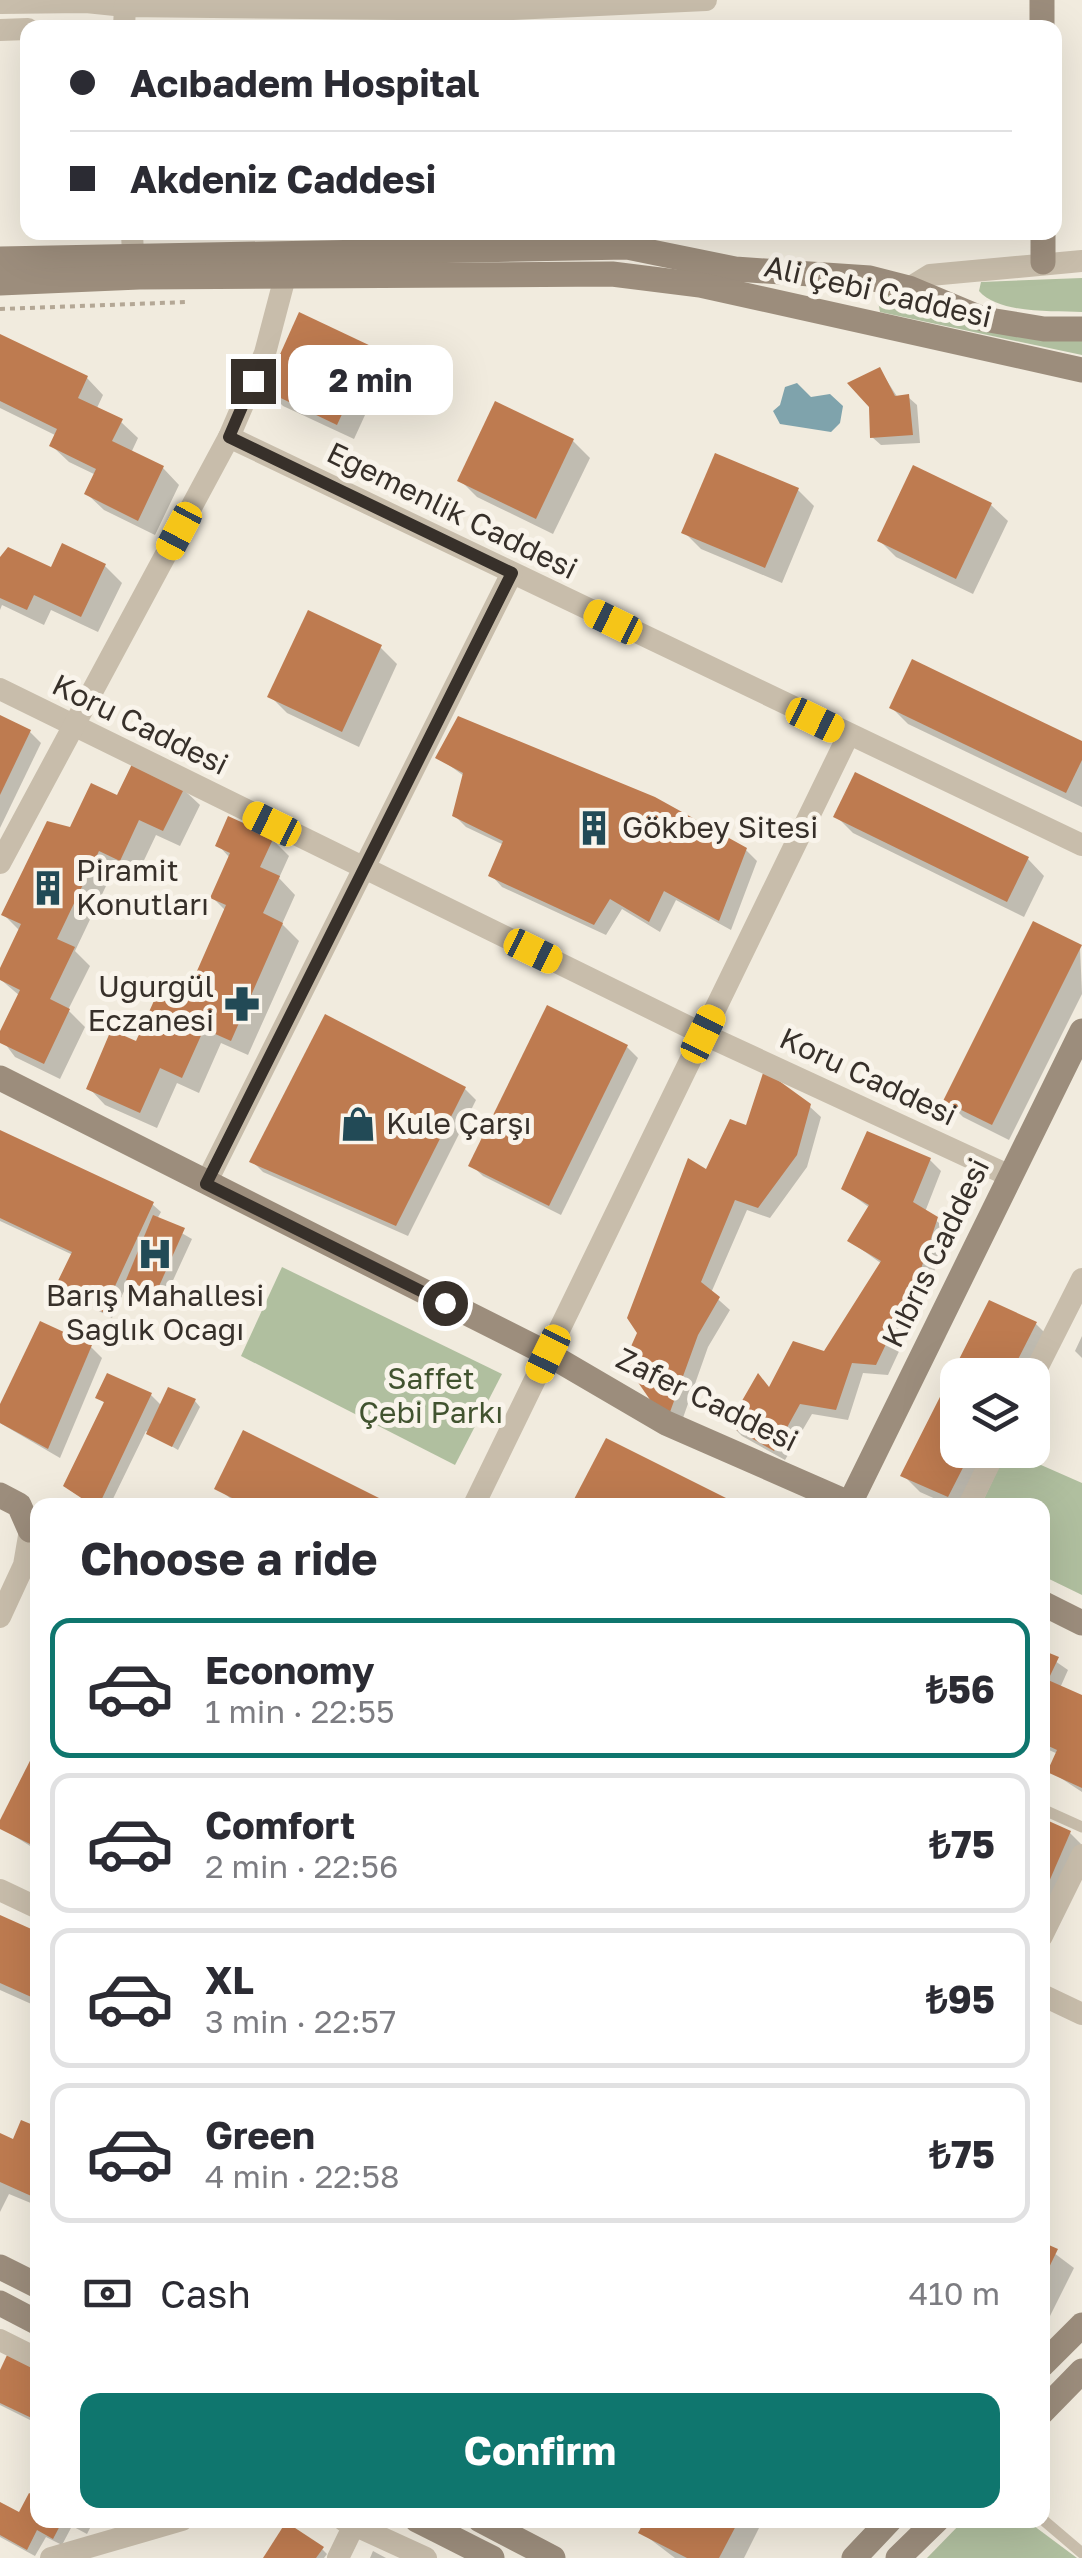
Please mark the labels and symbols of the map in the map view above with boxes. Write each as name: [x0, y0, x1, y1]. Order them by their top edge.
street label: Ali Çebi Caddesi: [761, 247, 995, 335]
callout: 2 min: [288, 346, 453, 416]
route end: [231, 359, 276, 404]
street label: Egemenlik Caddesi: [321, 434, 583, 586]
car: [152, 497, 206, 565]
car: [579, 595, 647, 649]
street label: Koru Caddesi: [47, 666, 234, 782]
car: [781, 693, 849, 747]
car: [238, 797, 306, 851]
building icon: Gökbey Sitesi: [575, 809, 613, 847]
place label: Gökbey Sitesi: [622, 809, 818, 845]
place label: Piramit Konutları: [76, 852, 209, 922]
building icon: Piramit Konutları: [29, 869, 67, 907]
car: [499, 924, 567, 978]
place label: Uğurgül Eczanesi: [88, 968, 214, 1038]
pharmacy icon: Uğurgül Eczanesi: [223, 985, 261, 1023]
car: [676, 1000, 730, 1068]
street label: Koru Caddesi: [774, 1019, 963, 1133]
shop icon: Kule Çarşı: [339, 1105, 377, 1143]
place label: Kule Çarşı: [386, 1105, 531, 1141]
street label: Kıbrıs Caddesi: [874, 1152, 996, 1353]
hospital icon: Barış Mahallesi Sağlık Ocağı: [136, 1235, 174, 1273]
place label: Barış Mahallesi Sağlık Ocağı: [46, 1277, 264, 1347]
route start: [423, 1281, 468, 1326]
car: [521, 1320, 575, 1388]
street label: Zafer Caddesi: [611, 1340, 804, 1459]
park label: Saffet Çebi Parkı: [359, 1360, 503, 1430]

